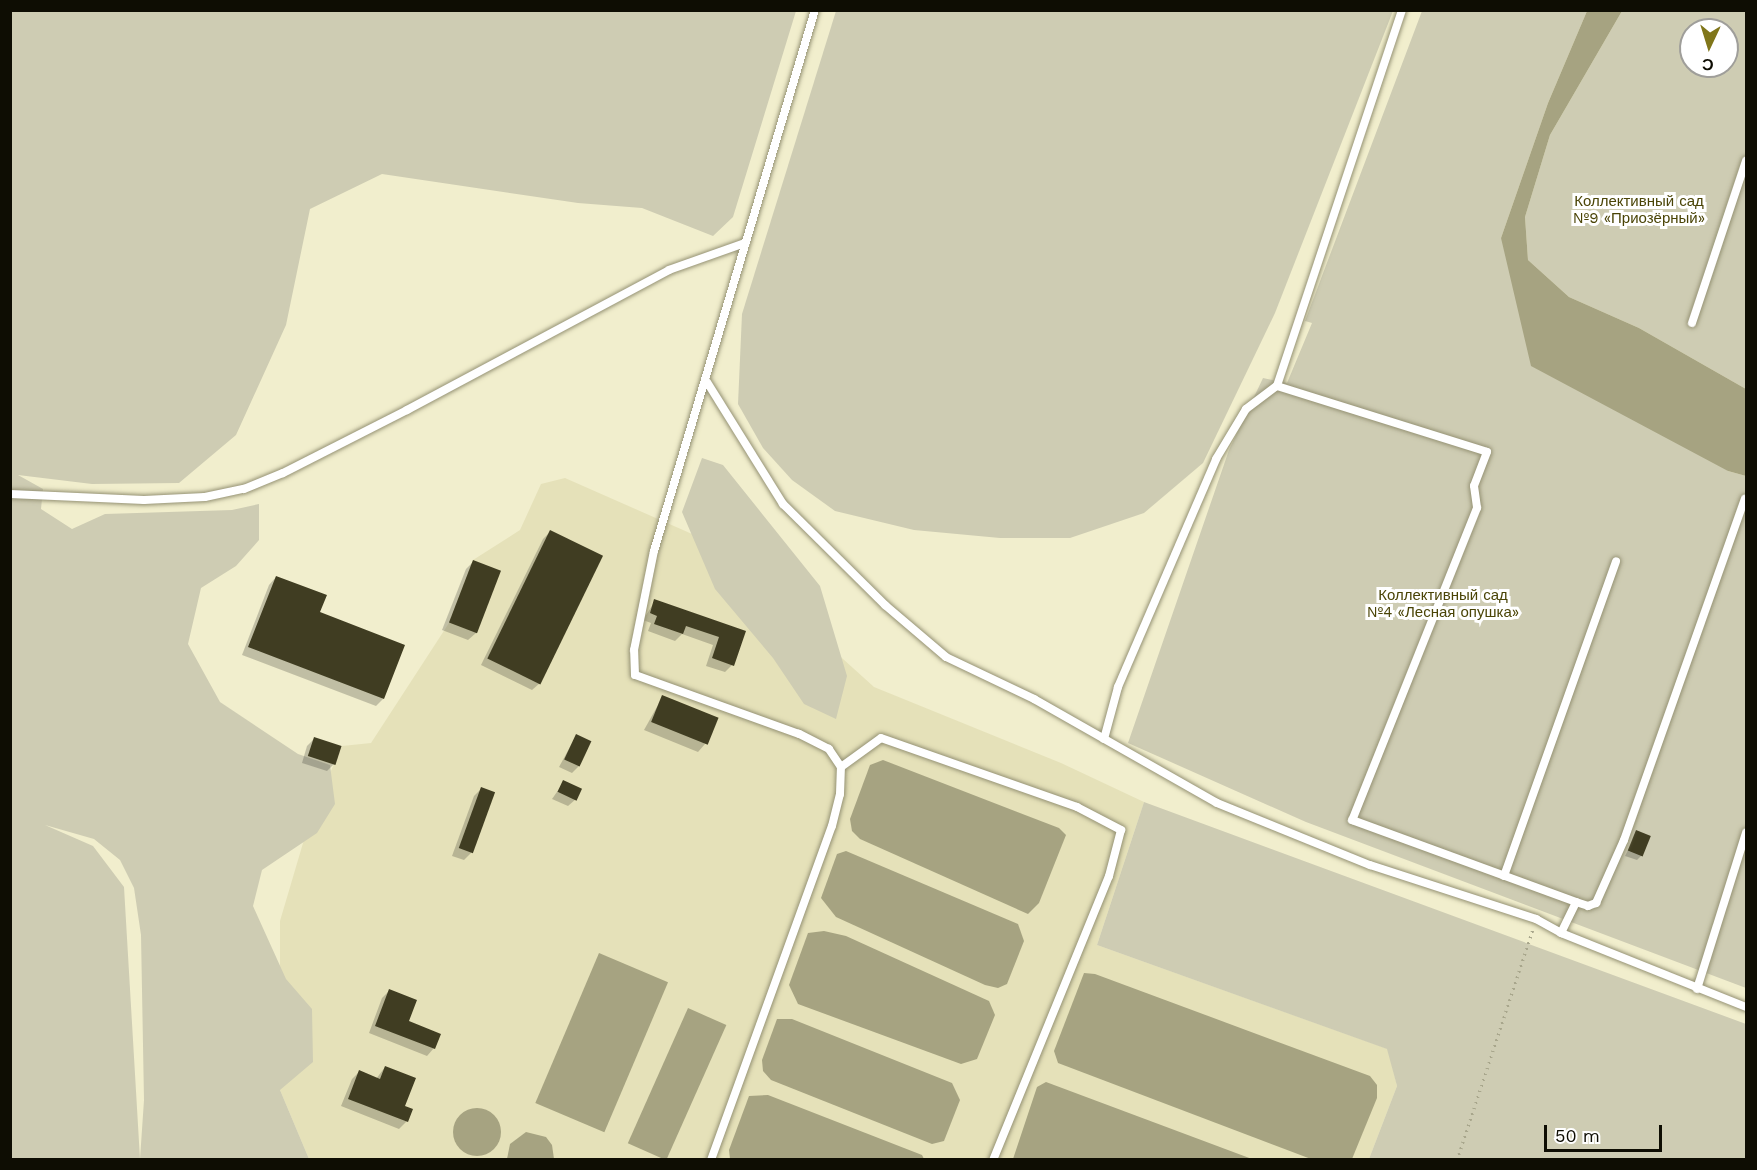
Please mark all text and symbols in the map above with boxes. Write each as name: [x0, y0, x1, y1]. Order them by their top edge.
north arrow: [1679, 18, 1739, 78]
text: С: [1701, 55, 1714, 74]
park label: Коллективный сад №9 «Приозёрный»: [1573, 192, 1705, 227]
park label: Коллективный сад №4 «Лесная опушка»: [1367, 586, 1519, 621]
scale bar: [1547, 1113, 1666, 1151]
text: 50 m: [1555, 1125, 1600, 1146]

